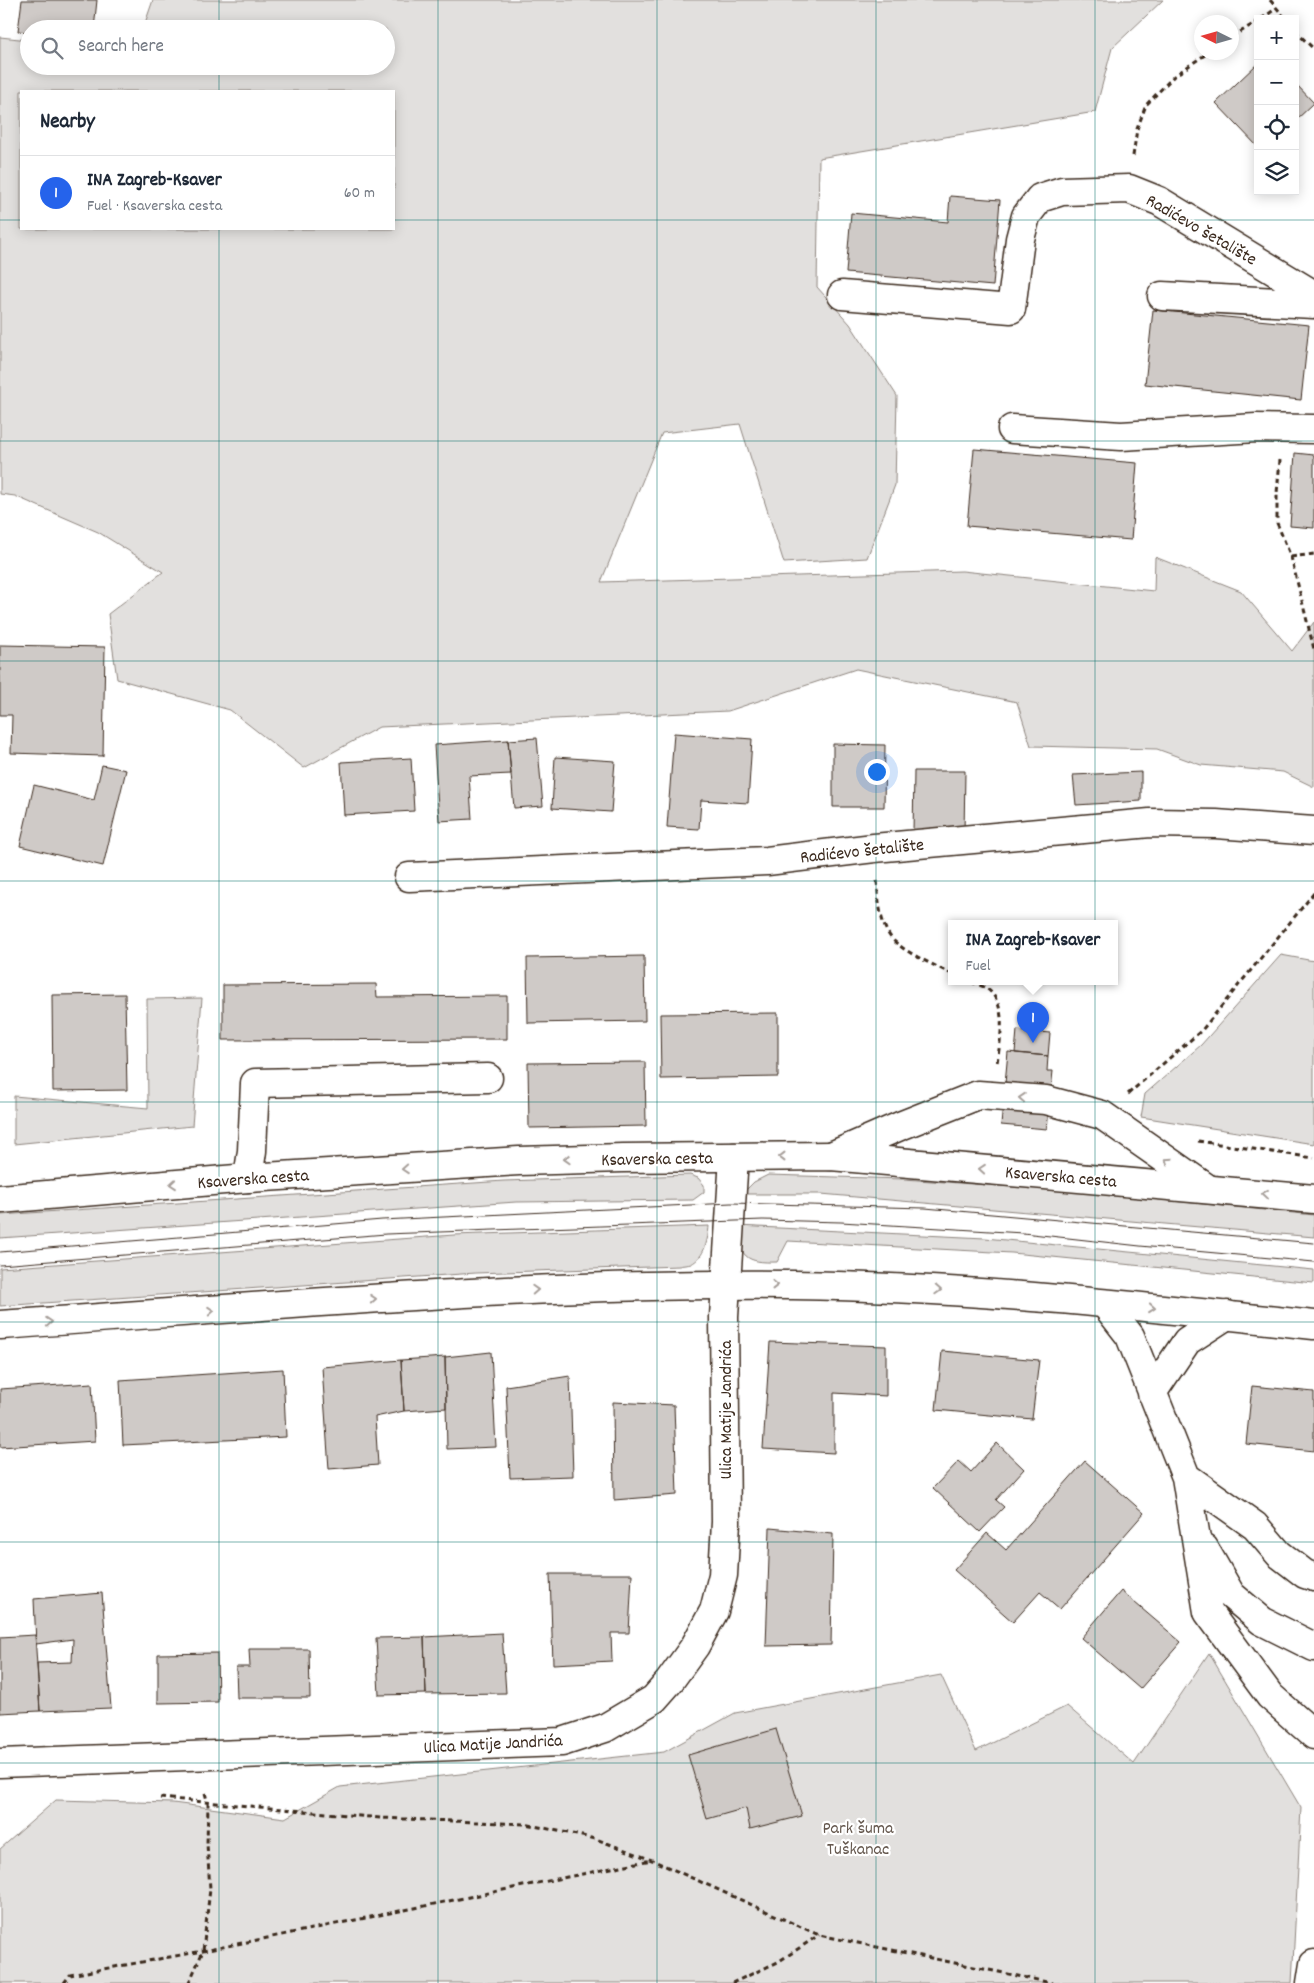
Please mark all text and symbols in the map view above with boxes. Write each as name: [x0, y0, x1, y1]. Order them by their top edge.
north arrow: [1194, 15, 1239, 60]
map controls: [1254, 15, 1299, 195]
button: +: [1254, 15, 1299, 60]
search box: [20, 20, 395, 75]
icon: search: [38, 34, 66, 62]
text: Search here: [78, 34, 164, 61]
button: −: [1254, 60, 1299, 105]
button: locate: [1254, 105, 1299, 150]
text: Nearby: [40, 108, 95, 138]
button: layers: [1254, 150, 1299, 195]
text: INA Zagreb-Ksaver: [87, 168, 222, 195]
text: 1: [54, 182, 58, 205]
text: 60 m: [344, 182, 375, 205]
street label: Radićevo šetalište: [1141, 189, 1261, 273]
text: Fuel · Ksaverska cesta: [87, 195, 222, 218]
your location: [864, 759, 890, 785]
street label: Radićevo šetalište: [799, 834, 926, 871]
popup: [948, 920, 1118, 985]
text: INA Zagreb-Ksaver: [966, 928, 1100, 955]
text: Fuel: [966, 955, 991, 978]
pin: 1: [1017, 1002, 1049, 1043]
one-way arrow: [1018, 1093, 1026, 1104]
street label: Ksaverska cesta: [601, 1147, 714, 1174]
one-way arrow: [778, 1152, 786, 1162]
one-way arrow: [563, 1154, 571, 1165]
one-way arrow: [1164, 1158, 1174, 1167]
street label: Ksaverska cesta: [1004, 1161, 1118, 1196]
one-way arrow: [401, 1163, 409, 1174]
street label: Ksaverska cesta: [197, 1164, 310, 1197]
one-way arrow: [977, 1164, 985, 1175]
one-way arrow: [169, 1179, 177, 1190]
one-way arrow: [1261, 1189, 1269, 1200]
one-way arrow: [772, 1280, 780, 1290]
one-way arrow: [531, 1284, 539, 1295]
one-way arrow: [934, 1285, 942, 1296]
one-way arrow: [369, 1294, 377, 1305]
one-way arrow: [1148, 1303, 1156, 1314]
one-way arrow: [207, 1305, 215, 1316]
one-way arrow: [45, 1316, 53, 1327]
street label: Ulica Matije Jandrića: [715, 1340, 740, 1480]
street label: Ulica Matije Jandrića: [423, 1729, 564, 1762]
park label: Park šuma Tuškanac: [822, 1817, 894, 1863]

